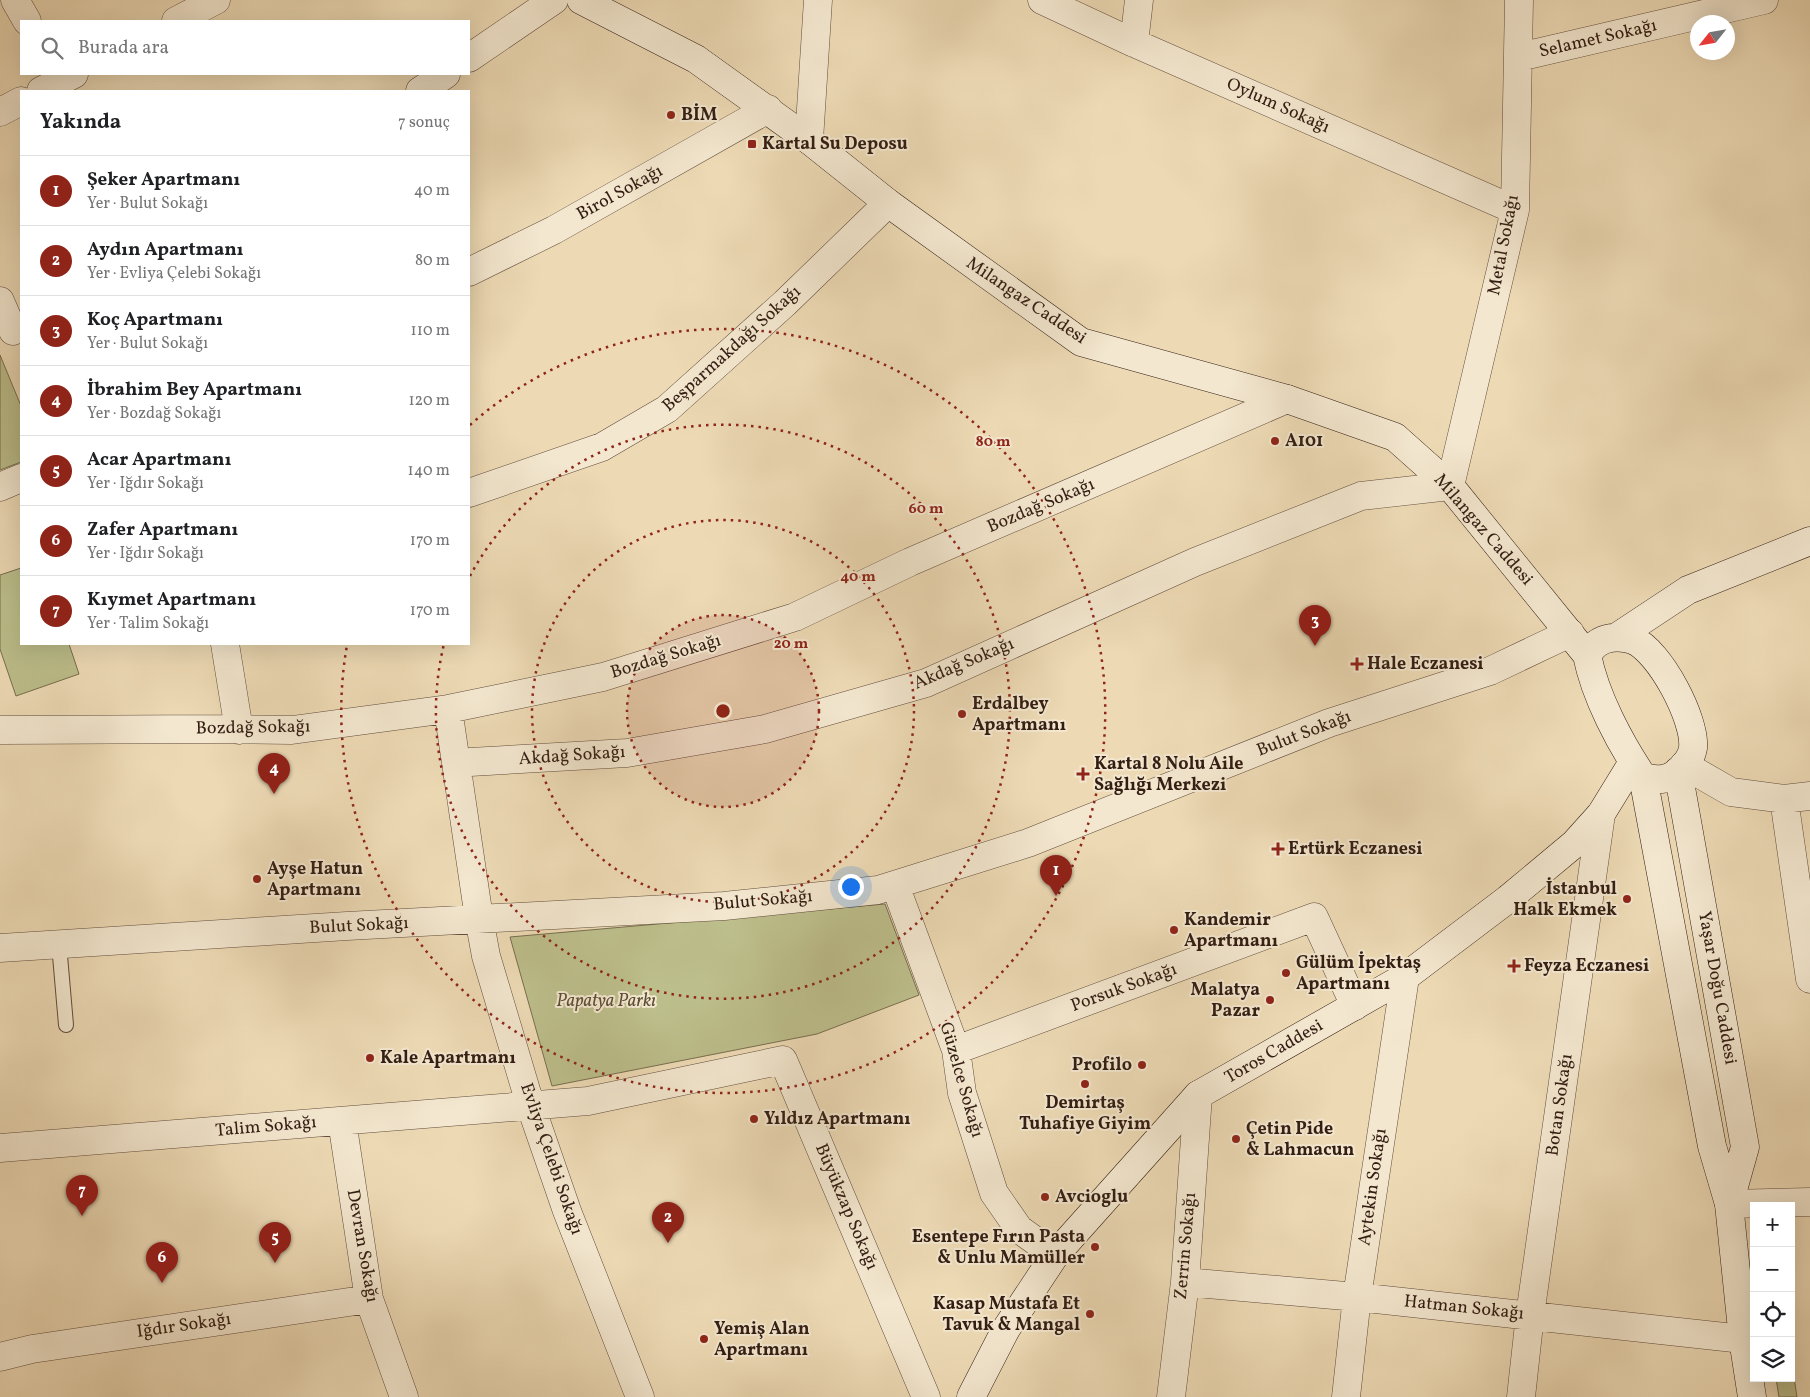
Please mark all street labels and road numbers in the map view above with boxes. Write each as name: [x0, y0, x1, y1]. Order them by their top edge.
street label: Selamet Sokağı: [1537, 13, 1659, 65]
street label: Oylum Sokağı: [1222, 72, 1334, 140]
street label: Birol Sokağı: [572, 159, 668, 227]
street label: Metal Sokağı: [1482, 193, 1526, 297]
street label: Milangaz Caddesi: [961, 251, 1091, 351]
street label: Beşparmakdağı Sokağı: [657, 280, 807, 418]
street label: Milangaz Caddesi: [1427, 469, 1539, 591]
street label: Bozdağ Sokağı: [983, 472, 1099, 540]
street label: Bozdağ Sokağı: [608, 628, 724, 686]
street label: Akdağ Sokağı: [910, 632, 1018, 696]
street label: Bulut Sokağı: [1253, 704, 1355, 764]
street label: Bozdağ Sokağı: [196, 715, 310, 741]
street label: Akdağ Sokağı: [518, 740, 626, 772]
street label: Bulut Sokağı: [712, 884, 814, 918]
street label: Yaşar Doğu Caddesi: [1691, 909, 1743, 1067]
street label: Bulut Sokağı: [309, 911, 409, 941]
street label: Porsuk Sokağı: [1067, 957, 1181, 1019]
street label: Toros Caddesi: [1220, 1014, 1328, 1090]
street label: Güzelce Sokağı: [933, 1019, 989, 1141]
street label: Botan Sokağı: [1540, 1052, 1580, 1158]
street label: Evliya Çelebi Sokağı: [513, 1080, 589, 1238]
street label: Talim Sokağı: [214, 1110, 318, 1144]
street label: Aytekin Sokağı: [1352, 1127, 1394, 1247]
street label: Büyükzap Sokağı: [808, 1140, 884, 1274]
street label: Devran Sokağı: [340, 1187, 384, 1305]
street label: Zerrin Sokağı: [1169, 1191, 1203, 1301]
street label: Hatman Sokağı: [1403, 1289, 1525, 1327]
street label: Iğdır Sokağı: [135, 1307, 233, 1345]

